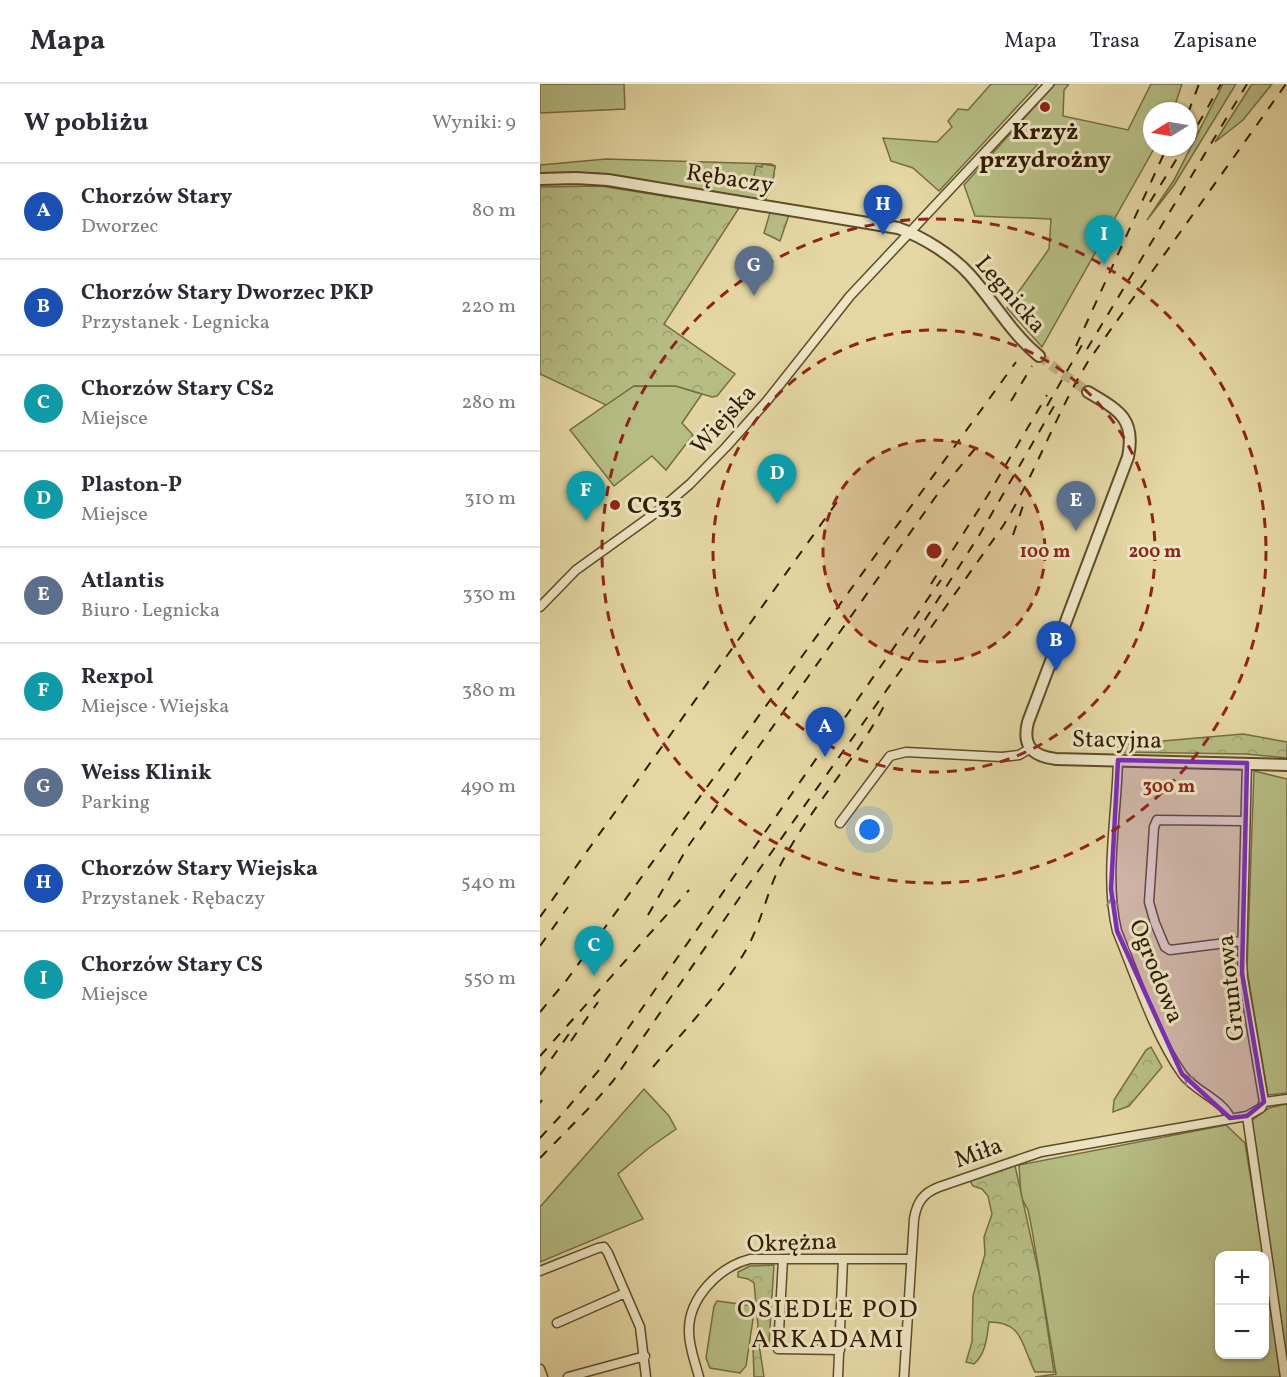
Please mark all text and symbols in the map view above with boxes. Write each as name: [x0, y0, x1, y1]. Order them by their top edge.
text: Mapa: [30, 22, 105, 61]
text: Mapa: [1004, 27, 1057, 56]
text: Trasa: [1090, 27, 1140, 56]
text: Zapisane: [1173, 27, 1257, 56]
marker: Krzyż przydrożny: [1038, 100, 1052, 114]
north arrow: [1143, 102, 1197, 156]
text: W pobliżu: [24, 105, 148, 141]
text: Wyniki: 9: [432, 109, 516, 137]
place label: Krzyż przydrożny: [979, 116, 1112, 178]
street label: Rębaczy: [684, 156, 776, 204]
text: Chorzów Stary: [81, 182, 232, 213]
pin: H: [864, 186, 902, 235]
text: A: [36, 197, 51, 225]
text: 80 m: [472, 197, 516, 225]
text: Dworzec: [81, 213, 158, 241]
pin: I: [1084, 216, 1124, 265]
pin: G: [734, 246, 774, 296]
street label: Legnicka: [966, 249, 1053, 342]
text: Chorzów Stary Dworzec PKP: [81, 278, 374, 309]
text: B: [37, 293, 50, 321]
text: 220 m: [461, 293, 516, 321]
text: Przystanek · Legnicka: [81, 309, 270, 337]
text: Chorzów Stary CS2: [81, 374, 274, 405]
street label: Wiejska: [684, 378, 765, 463]
text: C: [37, 389, 50, 417]
text: 280 m: [461, 389, 516, 417]
text: Miejsce: [81, 405, 148, 433]
pin: D: [758, 454, 796, 504]
text: Plaston-P: [81, 470, 182, 501]
pin: F: [566, 472, 606, 521]
pin: E: [1056, 482, 1096, 531]
text: D: [36, 485, 51, 513]
text: 310 m: [464, 485, 516, 513]
place label: CC33: [627, 490, 682, 524]
marker: CC33: [608, 498, 622, 512]
text: Miejsce: [81, 501, 148, 529]
text: 100 m: [1020, 540, 1070, 565]
text: 200 m: [1129, 540, 1181, 565]
centre of rings: [924, 541, 944, 561]
text: Atlantis: [81, 566, 164, 597]
text: E: [37, 581, 50, 609]
text: 330 m: [462, 581, 516, 609]
text: Biuro · Legnicka: [81, 597, 220, 625]
pin: B: [1036, 622, 1076, 671]
text: Rexpol: [81, 662, 154, 693]
text: F: [38, 677, 49, 705]
text: 380 m: [462, 677, 516, 705]
text: Miejsce · Wiejska: [81, 693, 229, 721]
pin: A: [806, 708, 844, 757]
street label: Stacyjna: [1071, 723, 1162, 759]
text: Weiss Klinik: [81, 758, 212, 789]
text: G: [36, 773, 51, 801]
text: 490 m: [460, 773, 516, 801]
text: 300 m: [1143, 775, 1195, 800]
text: Parking: [81, 789, 150, 817]
your location: [855, 815, 884, 844]
text: Chorzów Stary Wiejska: [81, 854, 318, 885]
text: H: [36, 869, 51, 897]
text: 540 m: [461, 869, 516, 897]
text: Przystanek · Rębaczy: [81, 885, 265, 913]
one-way arrow: [1106, 897, 1119, 906]
street label: Ogrodowa: [1119, 915, 1191, 1029]
pin: C: [574, 926, 614, 976]
street label: Gruntowa: [1210, 933, 1254, 1043]
text: Chorzów Stary CS: [81, 950, 263, 981]
text: I: [40, 965, 47, 993]
text: 550 m: [463, 965, 516, 993]
text: Miejsce: [81, 981, 148, 1009]
one-way arrow: [1184, 1075, 1195, 1086]
street label: Miła: [950, 1130, 1007, 1178]
street label: Okrężna: [746, 1225, 838, 1263]
map controls: [1215, 1251, 1269, 1359]
button: +: [1215, 1251, 1269, 1305]
district label: OSIEDLE POD ARKADAMI: [737, 1292, 919, 1358]
button: −: [1215, 1305, 1269, 1359]

